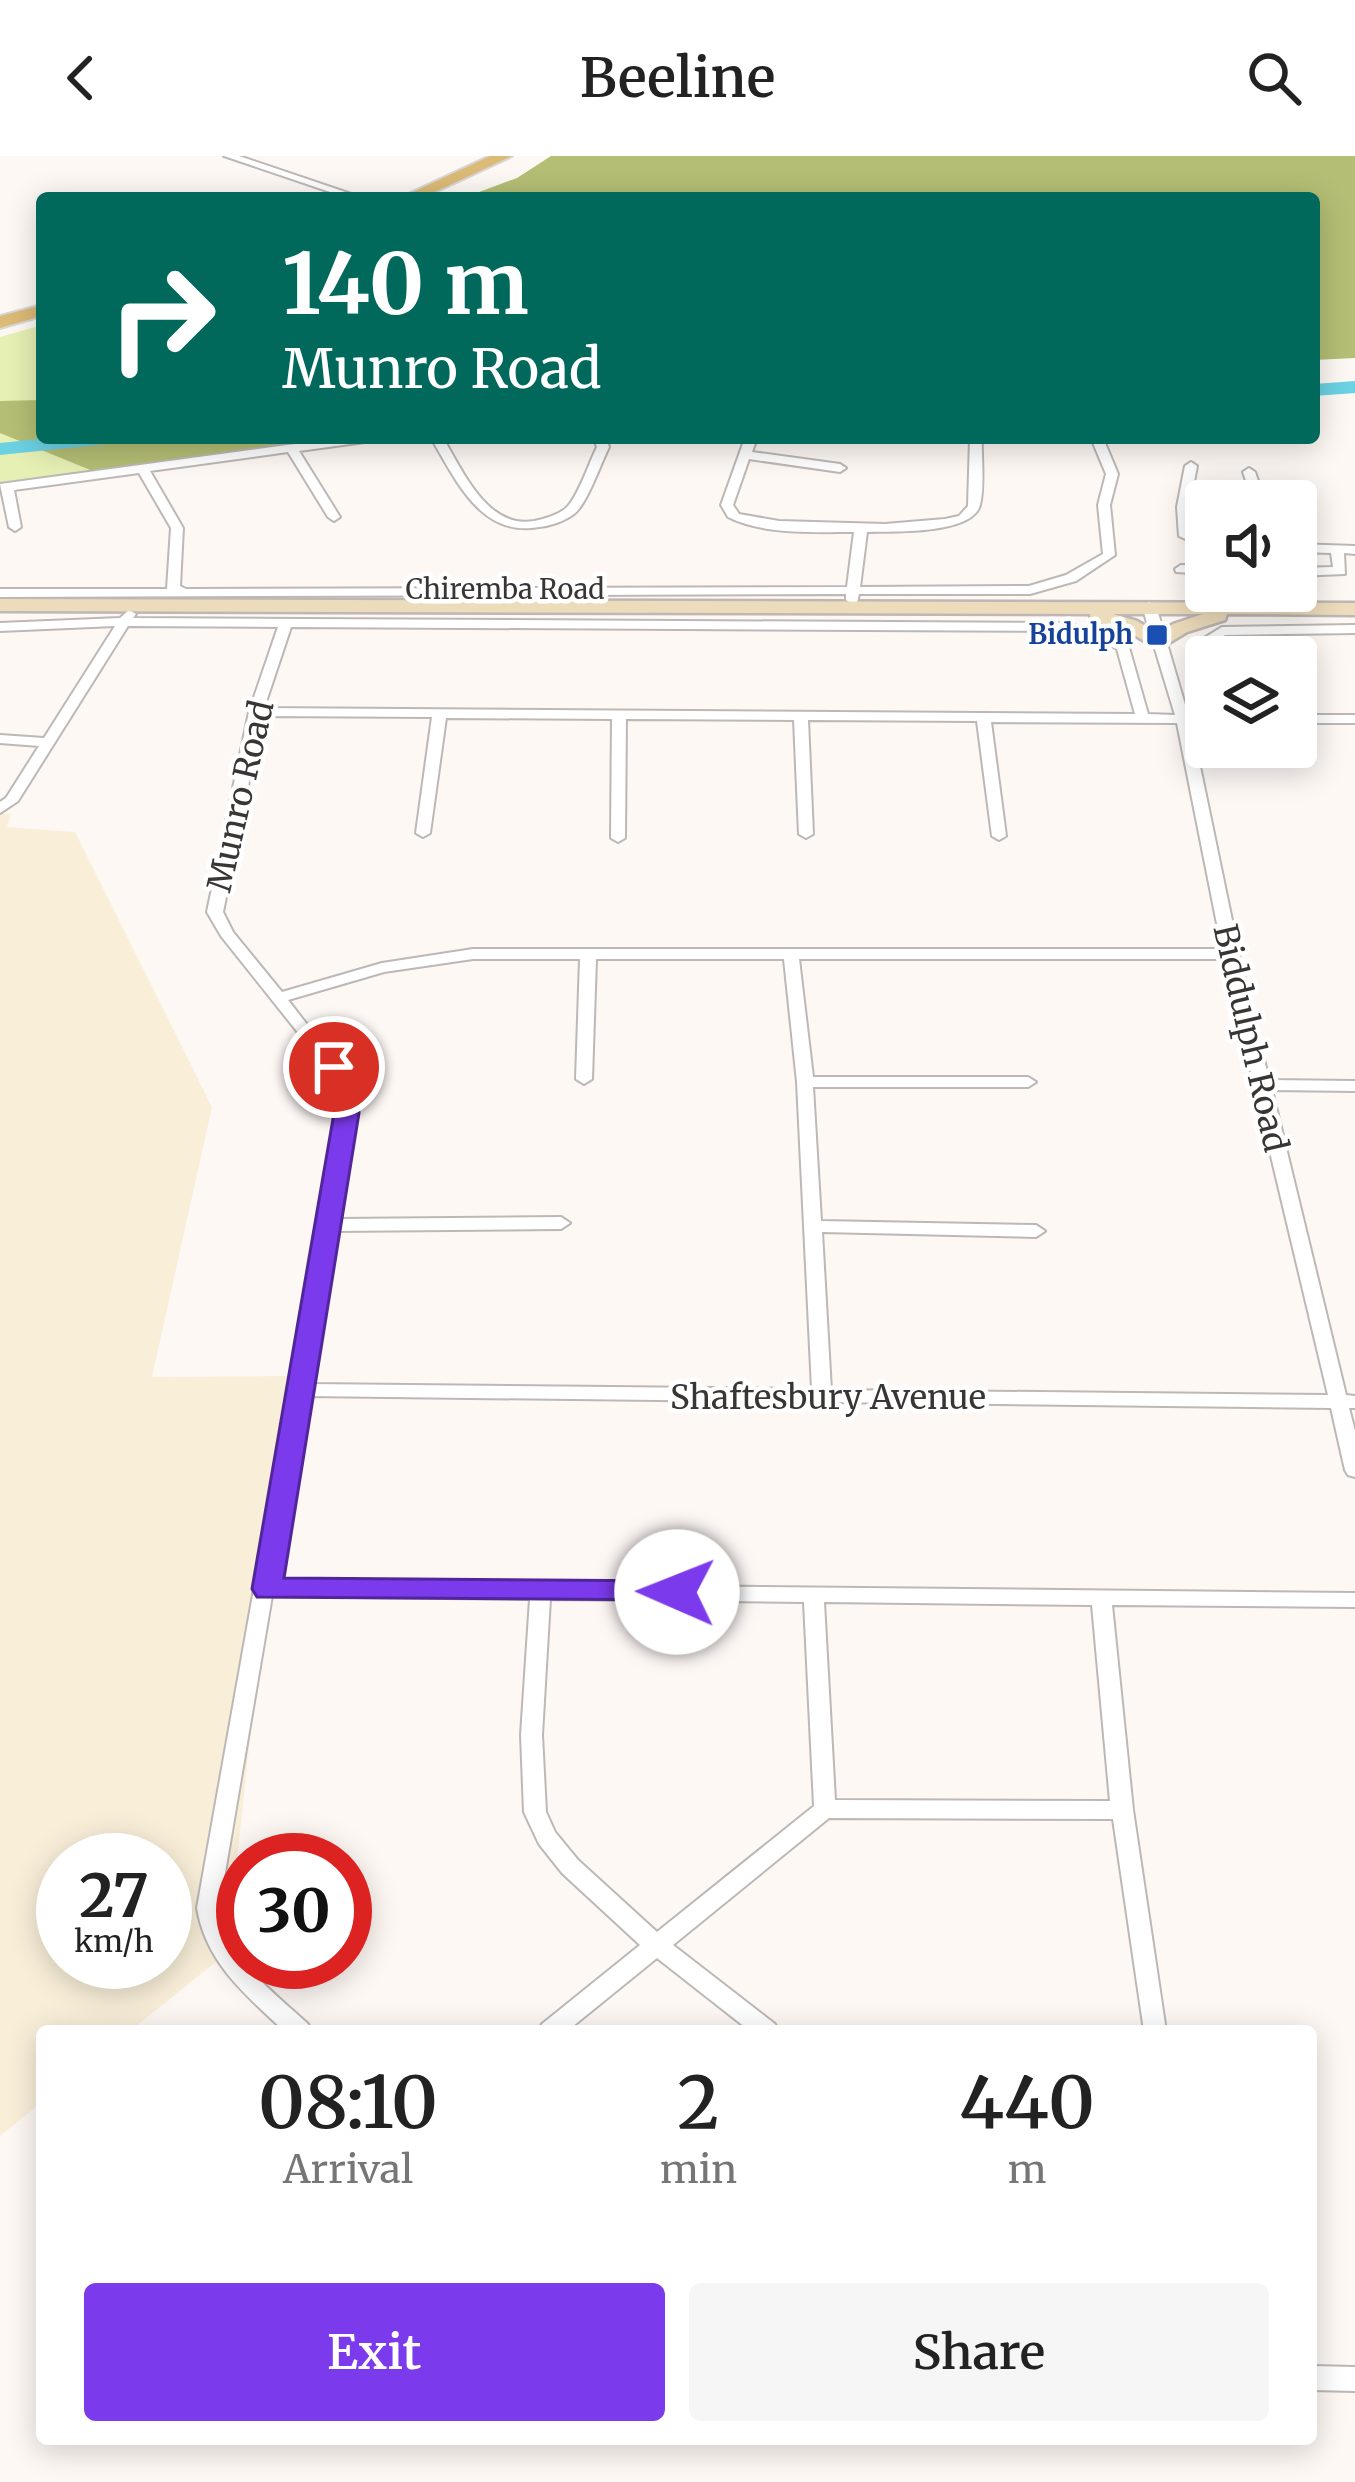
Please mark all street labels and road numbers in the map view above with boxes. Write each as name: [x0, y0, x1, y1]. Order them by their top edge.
street label: Chiremba Road: [405, 572, 605, 606]
street label: Munro Road: [199, 696, 282, 896]
street label: Biddulph Road: [1204, 920, 1297, 1156]
street label: Shaftesbury Avenue: [670, 1377, 986, 1418]

